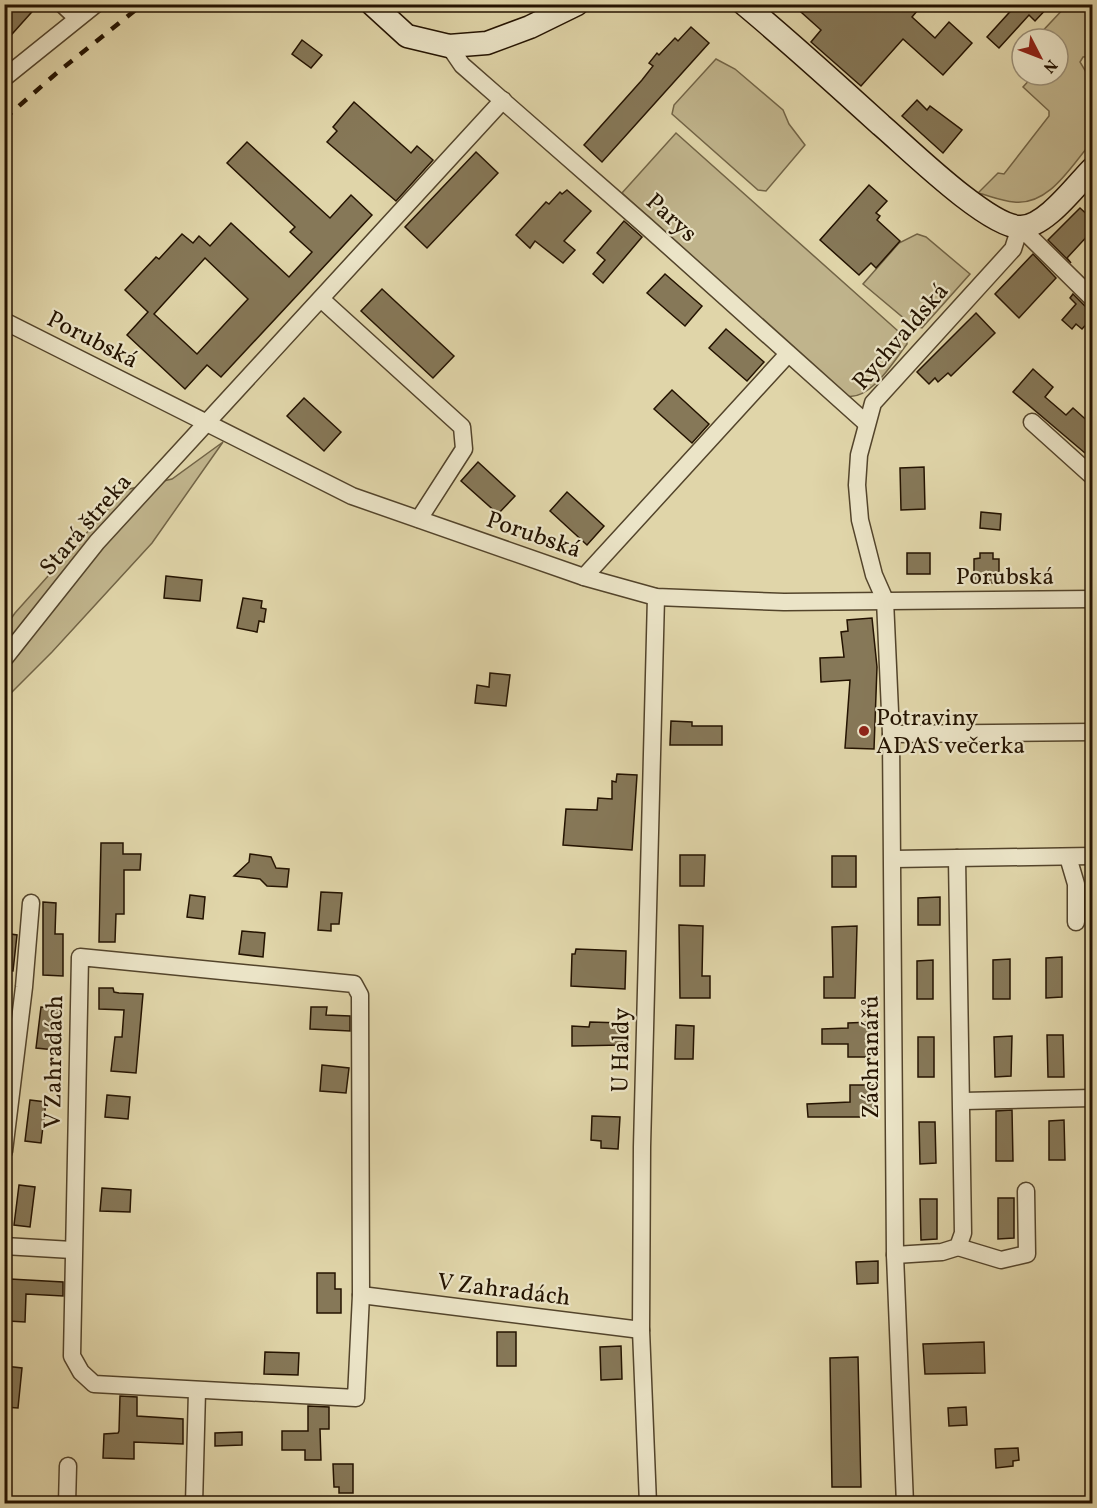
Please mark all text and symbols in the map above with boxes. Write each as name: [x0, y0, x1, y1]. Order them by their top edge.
north arrow: [1010, 27, 1070, 87]
text: N: [1037, 54, 1062, 78]
street label: Parys: [637, 186, 704, 251]
street label: Rychvaldská: [845, 276, 958, 398]
street label: Porubská: [41, 303, 144, 378]
street label: Stará štreka: [32, 467, 141, 584]
street label: Porubská: [481, 504, 585, 568]
street label: Porubská: [956, 561, 1054, 595]
place label: Potraviny ADAS večerka: [876, 702, 1025, 764]
marker: Potraviny ADAS večerka: [857, 724, 871, 738]
street label: V Zahradách: [37, 995, 73, 1129]
street label: Záchranářů: [855, 995, 889, 1119]
street label: U Haldy: [604, 1007, 640, 1093]
street label: V Zahradách: [435, 1266, 572, 1316]

